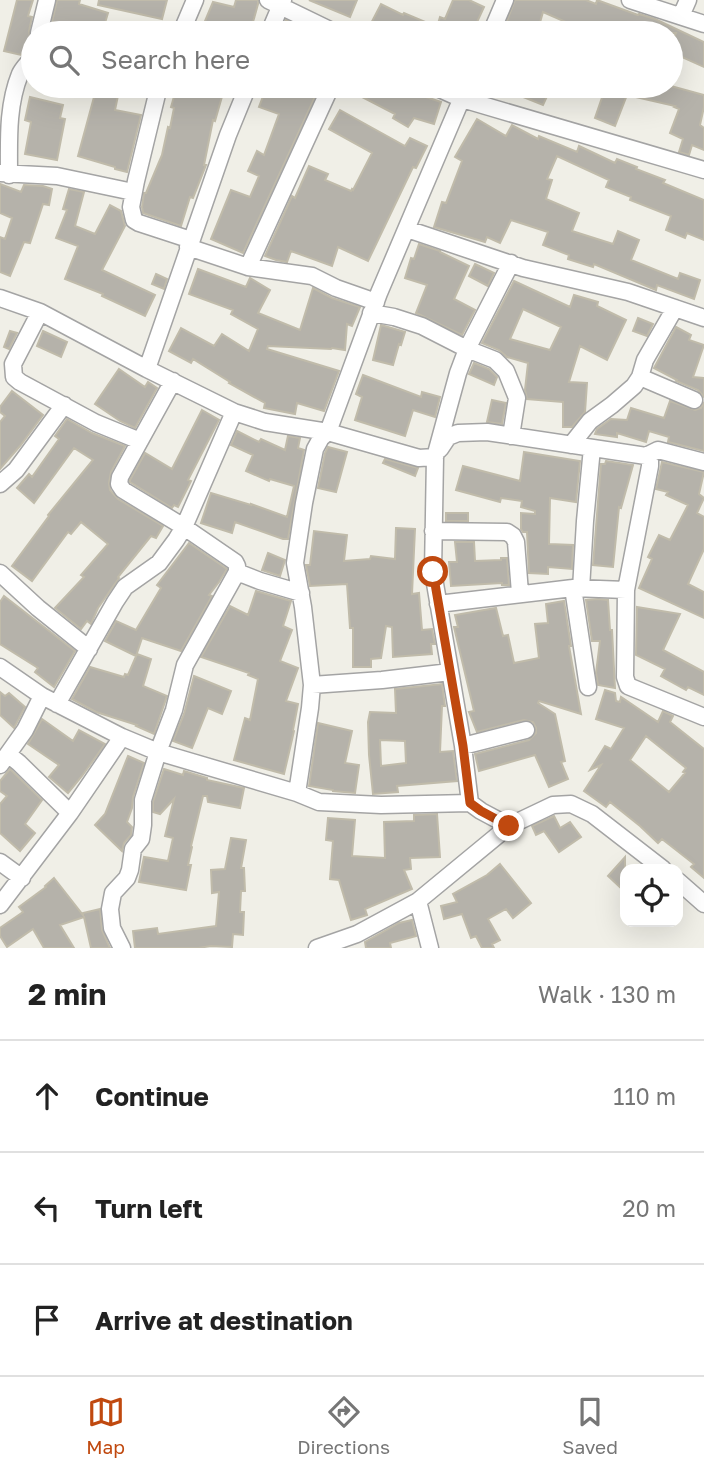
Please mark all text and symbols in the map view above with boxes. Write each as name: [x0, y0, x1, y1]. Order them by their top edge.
search box: [21, 21, 683, 98]
icon: search: [45, 41, 83, 79]
text: Search here: [101, 44, 250, 75]
route start: [417, 556, 448, 587]
route end: [493, 810, 524, 841]
map controls: [620, 864, 683, 927]
button: locate: [620, 864, 683, 927]
text: 2 min: [28, 976, 106, 1012]
text: Walk · 130 m: [538, 980, 676, 1008]
icon: ahead: [28, 1077, 66, 1115]
text: Continue: [95, 1081, 209, 1112]
text: 110 m: [613, 1082, 676, 1110]
icon: left: [28, 1189, 66, 1227]
text: Turn left: [95, 1193, 203, 1224]
text: 20 m: [622, 1194, 676, 1222]
icon: arrive: [28, 1301, 66, 1339]
text: Arrive at destination: [95, 1305, 353, 1336]
tab: Map: [86, 1393, 125, 1458]
tab: Directions: [297, 1393, 390, 1458]
tab: Saved: [562, 1393, 618, 1458]

